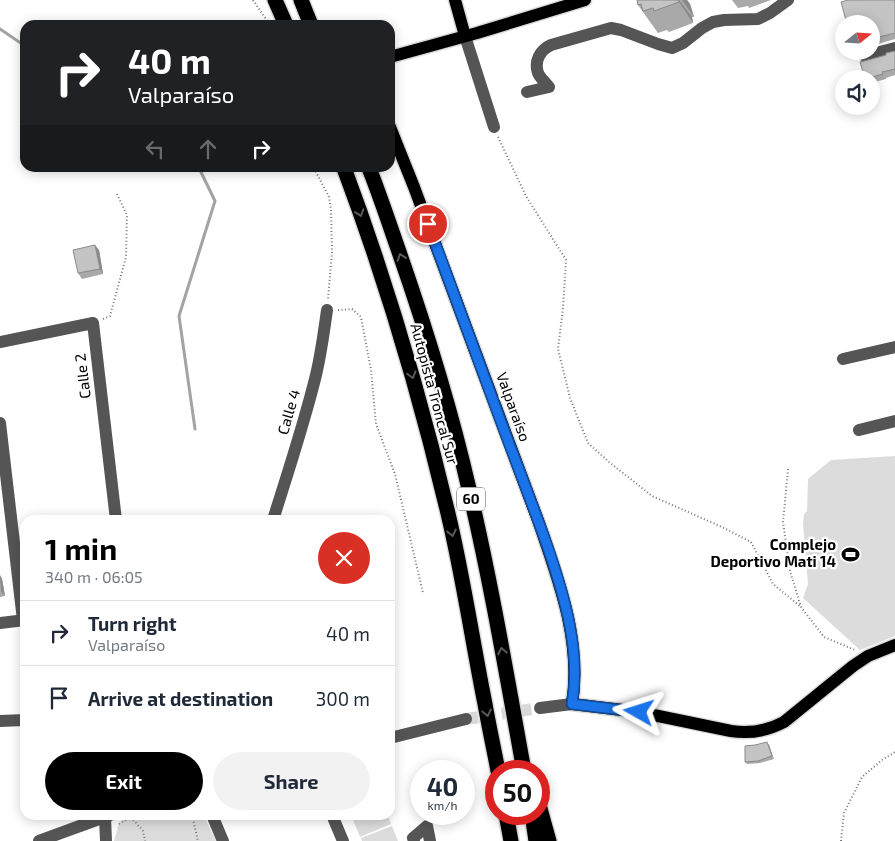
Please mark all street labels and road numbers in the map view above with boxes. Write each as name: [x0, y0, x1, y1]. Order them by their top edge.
street label: Autopista Troncal Sur: [407, 321, 462, 466]
street label: Calle 2: [70, 352, 94, 400]
street label: Valparaíso: [493, 370, 535, 444]
street label: Calle 4: [273, 387, 303, 436]
road number: 60: [457, 488, 485, 510]

